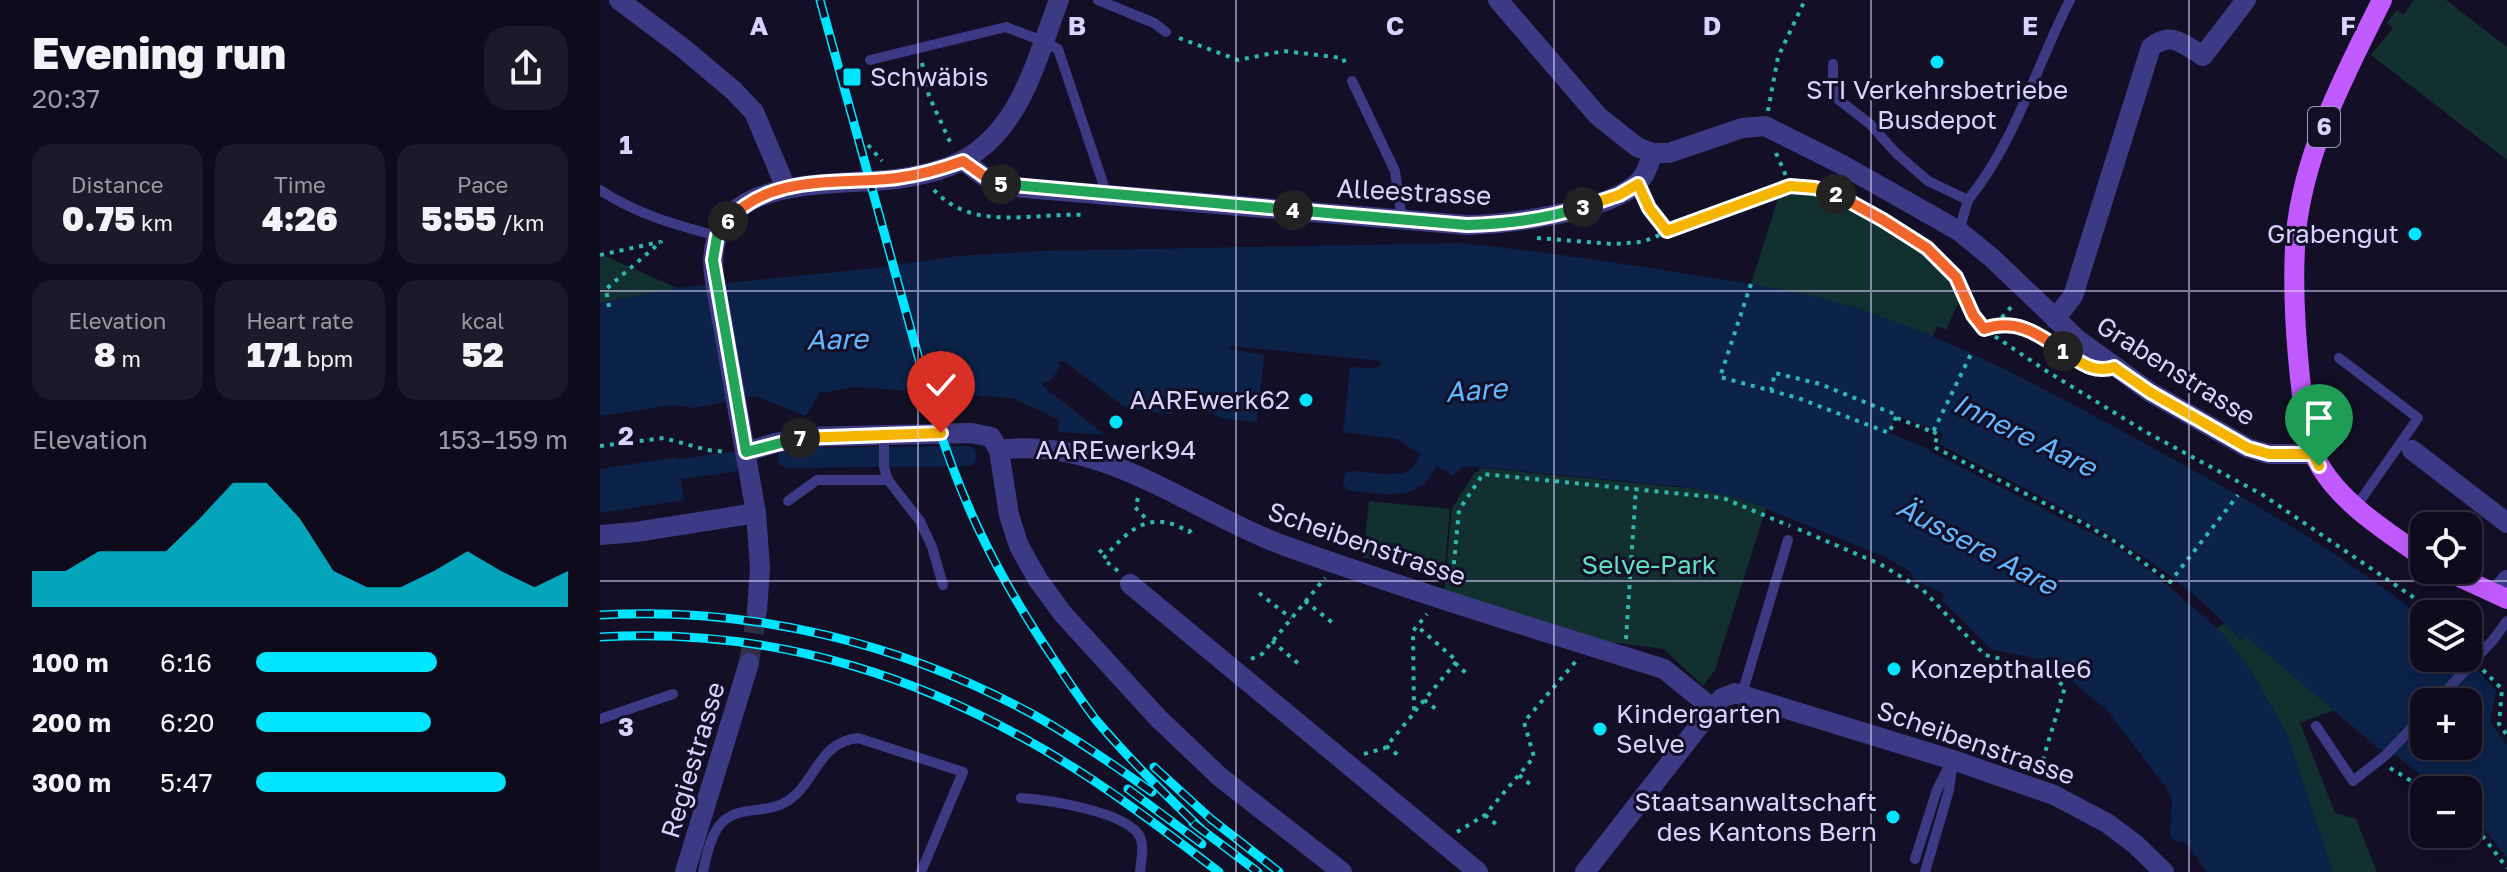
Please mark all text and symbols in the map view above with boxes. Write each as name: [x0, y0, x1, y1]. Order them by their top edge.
text: A: [750, 10, 769, 41]
text: B: [1068, 10, 1086, 41]
text: C: [1386, 10, 1404, 41]
text: D: [1703, 10, 1721, 41]
text: E: [2022, 10, 2038, 41]
text: F: [2340, 10, 2356, 41]
text: Evening run: [32, 26, 286, 79]
button: share: [484, 26, 568, 110]
marker: STI Verkehrsbetriebe Busdepot: [1928, 53, 1946, 71]
place label: Schwäbis: [870, 61, 989, 92]
marker: Schwäbis: [841, 66, 863, 88]
place label: STI Verkehrsbetriebe Busdepot: [1806, 74, 2068, 135]
text: 20:37: [32, 83, 100, 114]
road number: 6: [2308, 107, 2340, 147]
text: 1: [619, 129, 633, 160]
pin: 5: [981, 164, 1021, 204]
text: 5: [994, 170, 1008, 197]
text: Distance: [71, 171, 164, 198]
text: Time: [274, 171, 326, 198]
text: Pace: [457, 171, 508, 198]
street label: Alleestrasse: [1336, 172, 1492, 211]
pin: 2: [1816, 174, 1856, 214]
text: 2: [1829, 180, 1843, 207]
pin: 3: [1563, 187, 1603, 227]
pin: 4: [1273, 190, 1313, 230]
text: 3: [1576, 193, 1590, 220]
text: 4: [1286, 196, 1300, 223]
text: 0.75: [62, 198, 135, 238]
text: 4:26: [262, 198, 338, 238]
text: 5:55: [421, 198, 496, 238]
pin: 6: [708, 201, 748, 241]
text: 6: [721, 207, 735, 234]
text: km: [135, 209, 173, 236]
text: /km: [496, 209, 544, 236]
place label: Grabengut: [2267, 218, 2399, 249]
marker: Grabengut: [2406, 225, 2424, 243]
text: Elevation: [68, 307, 166, 334]
text: Heart rate: [246, 307, 354, 334]
text: kcal: [461, 307, 504, 334]
street label: Grabenstrasse: [2091, 309, 2261, 432]
water label: Aare: [806, 321, 870, 356]
pin: 1: [2043, 331, 2083, 371]
text: 8: [94, 334, 116, 374]
text: 171: [247, 334, 301, 374]
text: 52: [461, 334, 504, 374]
text: 1: [2057, 337, 2069, 364]
text: m: [116, 345, 141, 372]
text: bpm: [301, 345, 353, 372]
pin: [907, 351, 975, 433]
icon: check: [919, 363, 963, 407]
water label: Aare: [1444, 371, 1510, 408]
place label: AAREwerk62: [1130, 384, 1290, 415]
pin: [2285, 384, 2353, 466]
water label: Innere Aare: [1948, 386, 2104, 484]
marker: AAREwerk62: [1297, 391, 1315, 409]
icon: arrive: [2297, 396, 2341, 440]
marker: AAREwerk94: [1107, 413, 1125, 431]
pin: 7: [780, 418, 820, 458]
text: 2: [618, 420, 634, 451]
text: Elevation: [32, 424, 148, 455]
text: 153–159 m: [438, 424, 568, 455]
text: 7: [794, 424, 806, 451]
place label: AAREwerk94: [1036, 434, 1196, 465]
water label: Äussere Aare: [1892, 490, 2064, 602]
street label: Scheibenstrasse: [1264, 495, 1470, 592]
map controls: [2410, 512, 2482, 848]
button: locate: [2410, 512, 2482, 584]
park label: Selve-Park: [1582, 549, 1717, 580]
button: layers: [2410, 600, 2482, 672]
text: 100 m: [32, 647, 108, 678]
text: 6:16: [160, 647, 212, 678]
place label: Konzepthalle6: [1910, 653, 2092, 684]
marker: Konzepthalle6: [1885, 660, 1903, 678]
street label: Regiestrasse: [654, 678, 731, 842]
button: +: [2410, 688, 2482, 760]
street label: Scheibenstrasse: [1873, 694, 2079, 791]
place label: Kindergarten Selve: [1616, 698, 1781, 759]
text: 200 m: [32, 707, 111, 738]
text: 6:20: [160, 707, 215, 738]
text: 3: [618, 711, 634, 742]
marker: Kindergarten Selve: [1591, 720, 1609, 738]
text: 300 m: [32, 767, 111, 798]
text: 5:47: [160, 767, 213, 798]
button: −: [2410, 776, 2482, 848]
place label: Staatsanwaltschaft des Kantons Bern: [1635, 786, 1877, 847]
marker: Staatsanwaltschaft des Kantons Bern: [1884, 808, 1902, 826]

